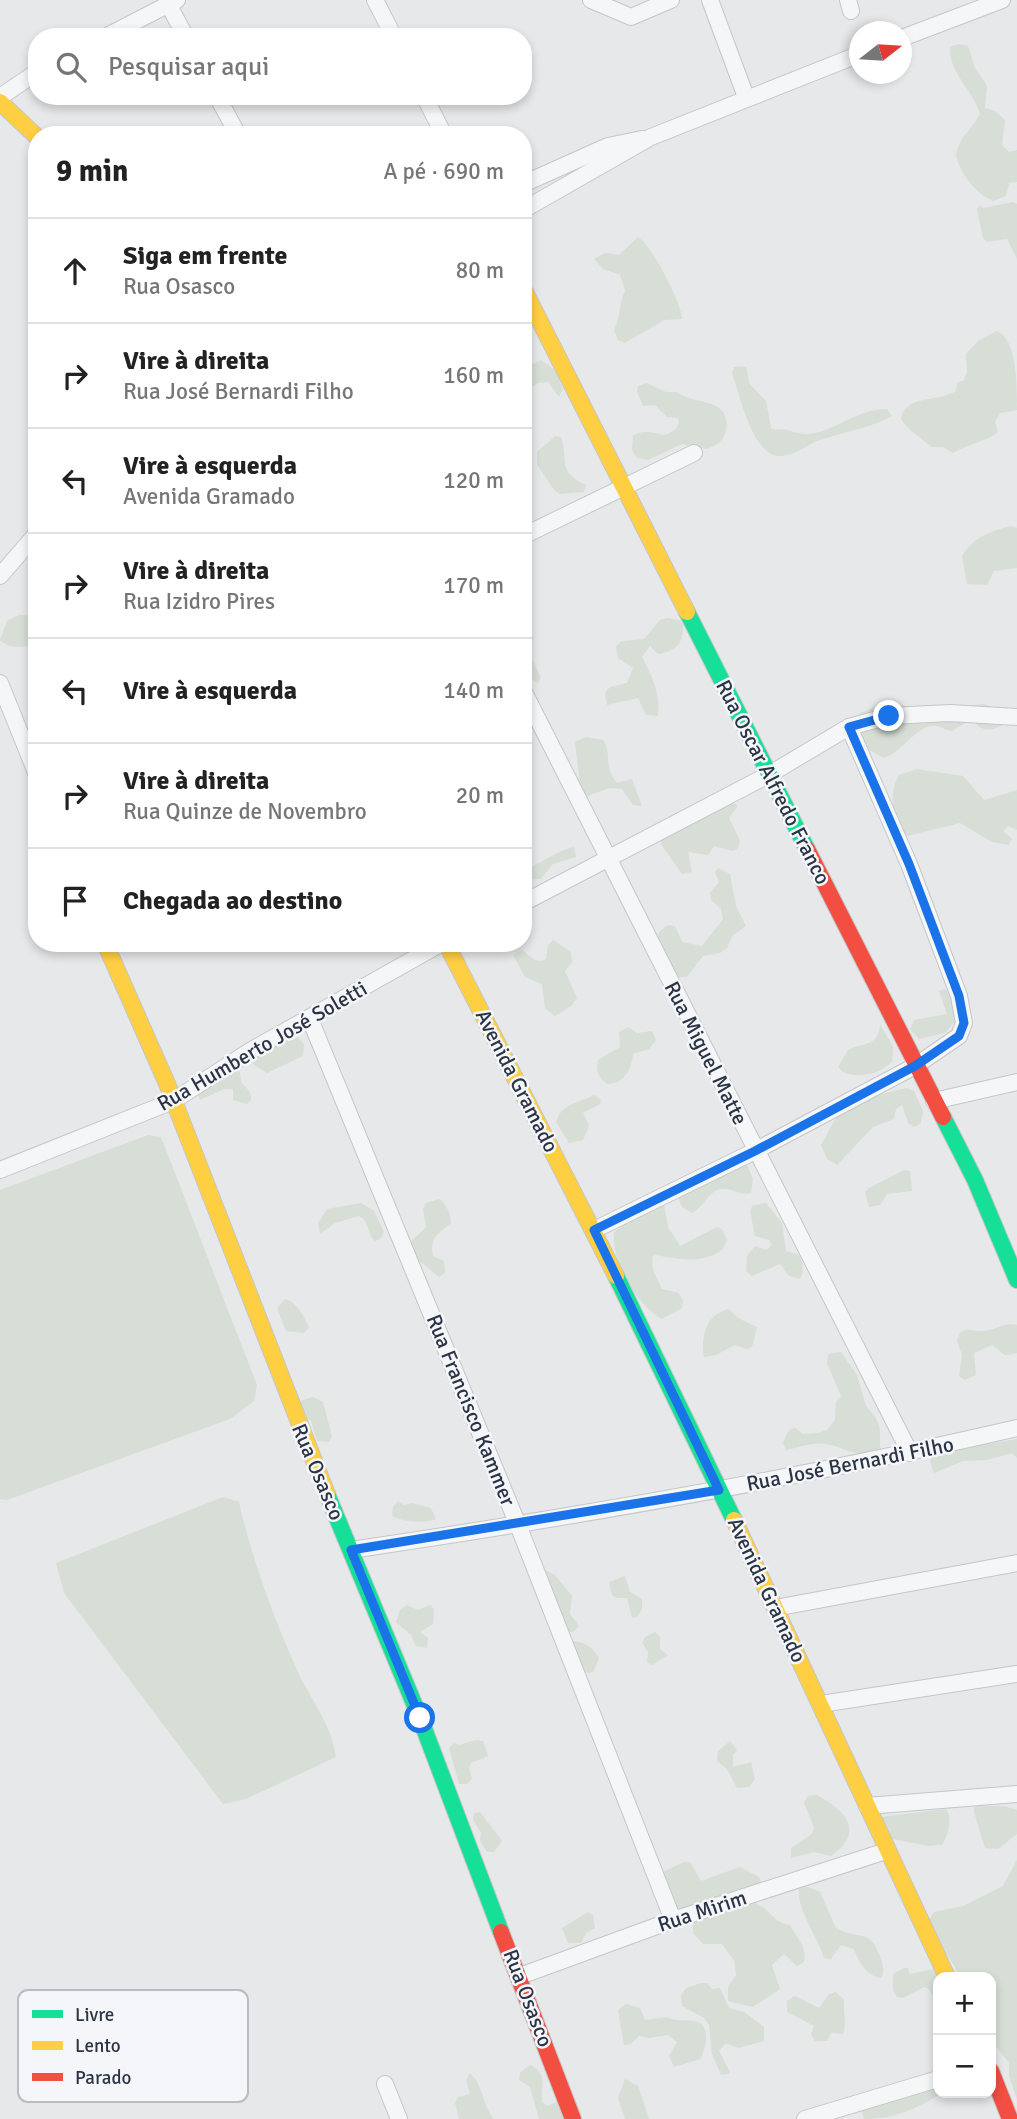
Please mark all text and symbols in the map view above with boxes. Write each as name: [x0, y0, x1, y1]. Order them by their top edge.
north arrow: [849, 21, 912, 84]
search box: [28, 28, 532, 105]
icon: search: [52, 48, 90, 86]
text: Pesquisar aqui: [108, 51, 269, 83]
text: 9 min: [56, 153, 128, 190]
text: A pé · 690 m: [383, 157, 504, 186]
text: Siga em frente: [123, 240, 287, 272]
icon: ahead: [56, 252, 94, 290]
text: 80 m: [456, 256, 504, 285]
text: Rua Osasco: [123, 272, 235, 301]
text: Vire à direita: [123, 345, 269, 377]
icon: right: [56, 357, 94, 395]
text: 160 m: [443, 361, 504, 390]
text: Rua José Bernardi Filho: [123, 377, 354, 406]
text: Vire à esquerda: [123, 450, 297, 482]
icon: left: [56, 462, 94, 500]
text: 120 m: [443, 466, 504, 495]
text: Avenida Gramado: [123, 482, 295, 511]
text: Vire à direita: [123, 555, 269, 587]
icon: right: [56, 567, 94, 605]
text: 170 m: [443, 571, 504, 600]
text: Rua Izidro Pires: [123, 587, 275, 616]
icon: left: [56, 672, 94, 710]
text: Vire à esquerda: [123, 675, 297, 707]
street label: Rua Oscar Alfredo Franco: [710, 675, 836, 889]
text: 140 m: [443, 676, 504, 705]
route end: [873, 700, 904, 731]
text: Vire à direita: [123, 765, 269, 797]
icon: right: [56, 777, 94, 815]
text: 20 m: [456, 781, 504, 810]
text: Rua Quinze de Novembro: [123, 797, 367, 826]
icon: arrive: [56, 882, 94, 920]
text: Chegada ao destino: [123, 885, 342, 917]
street label: Rua Humberto José Soletti: [152, 975, 372, 1117]
street label: Rua Miguel Matte: [659, 977, 753, 1129]
street label: Avenida Gramado: [470, 1005, 564, 1157]
street label: Rua Francisco Kammer: [421, 1310, 521, 1510]
street label: Rua Osasco: [286, 1420, 350, 1524]
street label: Rua José Bernardi Filho: [744, 1431, 956, 1497]
street label: Avenida Gramado: [722, 1513, 812, 1667]
route start: [404, 1702, 435, 1733]
street label: Rua Mirim: [654, 1884, 750, 1938]
street label: Rua Osasco: [498, 1946, 558, 2050]
map controls: [933, 1972, 996, 2098]
button: +: [933, 1972, 996, 2035]
legend: [18, 1990, 248, 2102]
text: Livre: [75, 2003, 114, 2027]
text: Lento: [75, 2034, 121, 2058]
button: −: [933, 2035, 996, 2098]
text: Parado: [75, 2066, 131, 2090]

